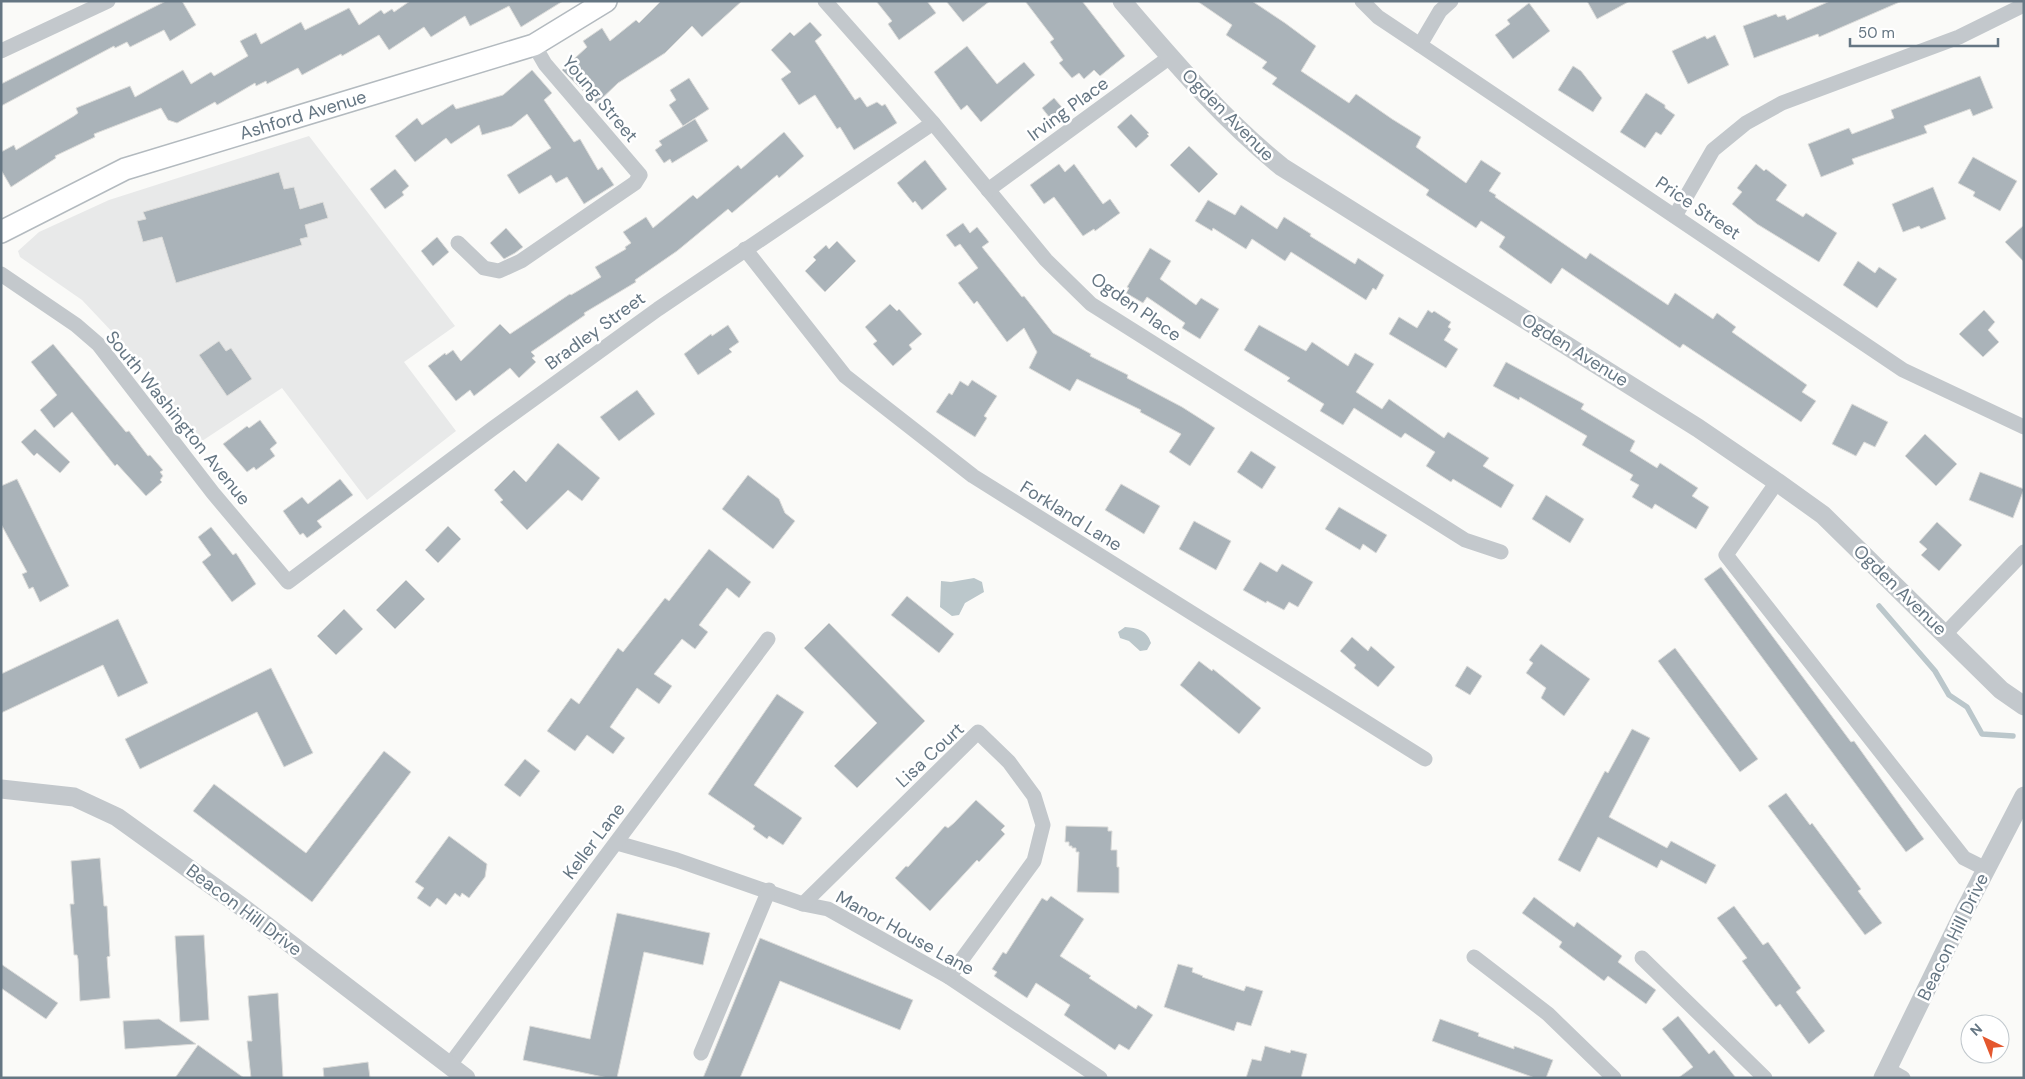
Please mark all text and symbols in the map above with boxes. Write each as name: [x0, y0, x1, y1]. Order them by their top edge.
scale bar: [1850, 15, 1998, 47]
text: 50 m: [1858, 23, 1895, 43]
street label: Young Street: [557, 51, 643, 147]
street label: Ogden Avenue: [1177, 64, 1279, 166]
street label: Irving Place: [1023, 71, 1113, 147]
street label: Ashford Avenue: [237, 85, 369, 146]
street label: Price Street: [1651, 171, 1745, 245]
street label: Ogden Place: [1086, 267, 1186, 347]
street label: Bradley Street: [540, 287, 650, 375]
street label: Ogden Avenue: [1517, 308, 1633, 392]
street label: South Washington Avenue: [100, 326, 256, 510]
street label: Forkland Lane: [1016, 475, 1126, 557]
street label: Ogden Avenue: [1848, 539, 1952, 641]
street label: Lisa Court: [891, 717, 969, 793]
street label: Keller Lane: [557, 798, 631, 884]
street label: Beacon Hill Drive: [181, 859, 307, 961]
street label: Beacon Hill Drive: [1912, 869, 1994, 1005]
street label: Manor House Lane: [832, 885, 978, 981]
north arrow: [1960, 1014, 2010, 1064]
text: N: [1966, 1019, 1986, 1040]

